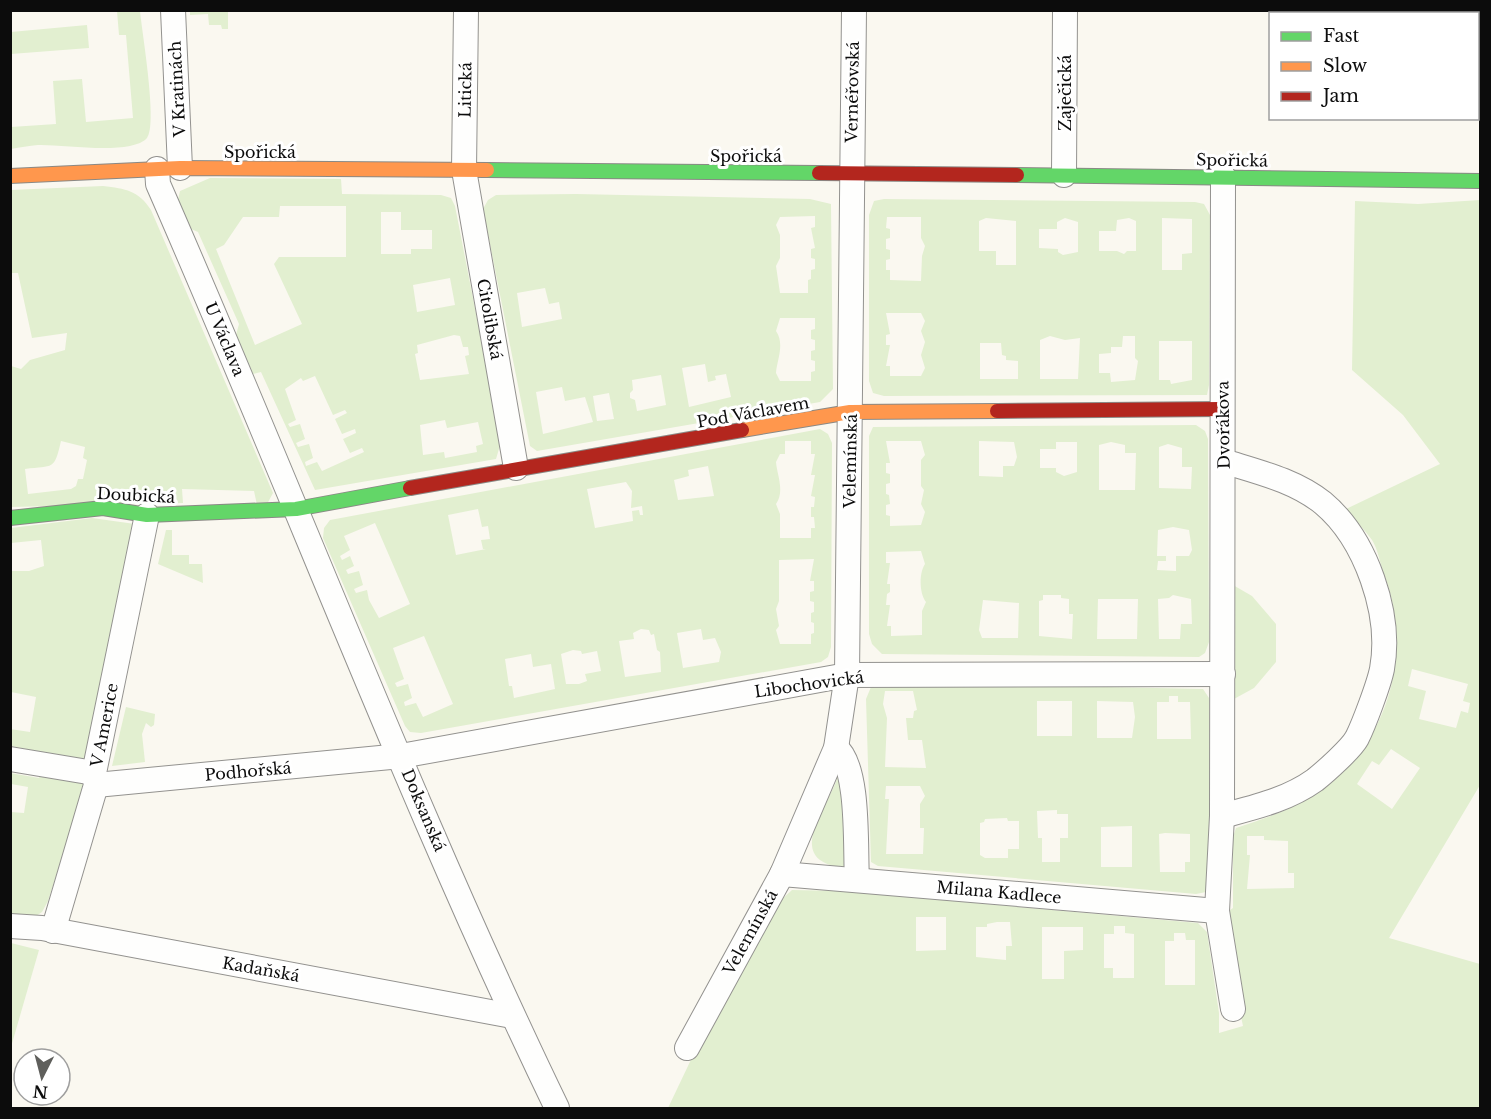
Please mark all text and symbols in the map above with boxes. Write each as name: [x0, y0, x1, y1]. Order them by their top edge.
legend: [1269, 12, 1479, 120]
text: Fast: [1323, 25, 1360, 47]
street label: V Kratinách: [164, 40, 190, 139]
street label: Vernéřovská: [841, 41, 863, 144]
street label: Zaječická: [1055, 55, 1075, 131]
text: Slow: [1323, 55, 1368, 77]
street label: Litická: [455, 62, 475, 118]
text: Jam: [1321, 85, 1359, 107]
street label: Spořická: [224, 142, 296, 162]
street label: Spořická: [710, 146, 782, 166]
street label: Spořická: [1196, 149, 1268, 171]
street label: Citolibská: [473, 277, 507, 361]
street label: U Václava: [200, 299, 250, 379]
street label: Dvořákova: [1212, 380, 1234, 469]
street label: Pod Václavem: [695, 392, 811, 432]
street label: Velemínská: [839, 414, 861, 509]
street label: Doubická: [96, 483, 176, 507]
street label: Libochovická: [753, 666, 865, 702]
street label: V Americe: [86, 681, 122, 770]
street label: Podhořská: [204, 757, 292, 785]
street label: Doksanská: [398, 766, 450, 854]
street label: Milana Kadlece: [936, 877, 1062, 907]
street label: Velemínská: [718, 886, 782, 979]
street label: Kadaňská: [221, 952, 301, 986]
north arrow: [12, 1047, 72, 1107]
text: N: [32, 1081, 49, 1103]

